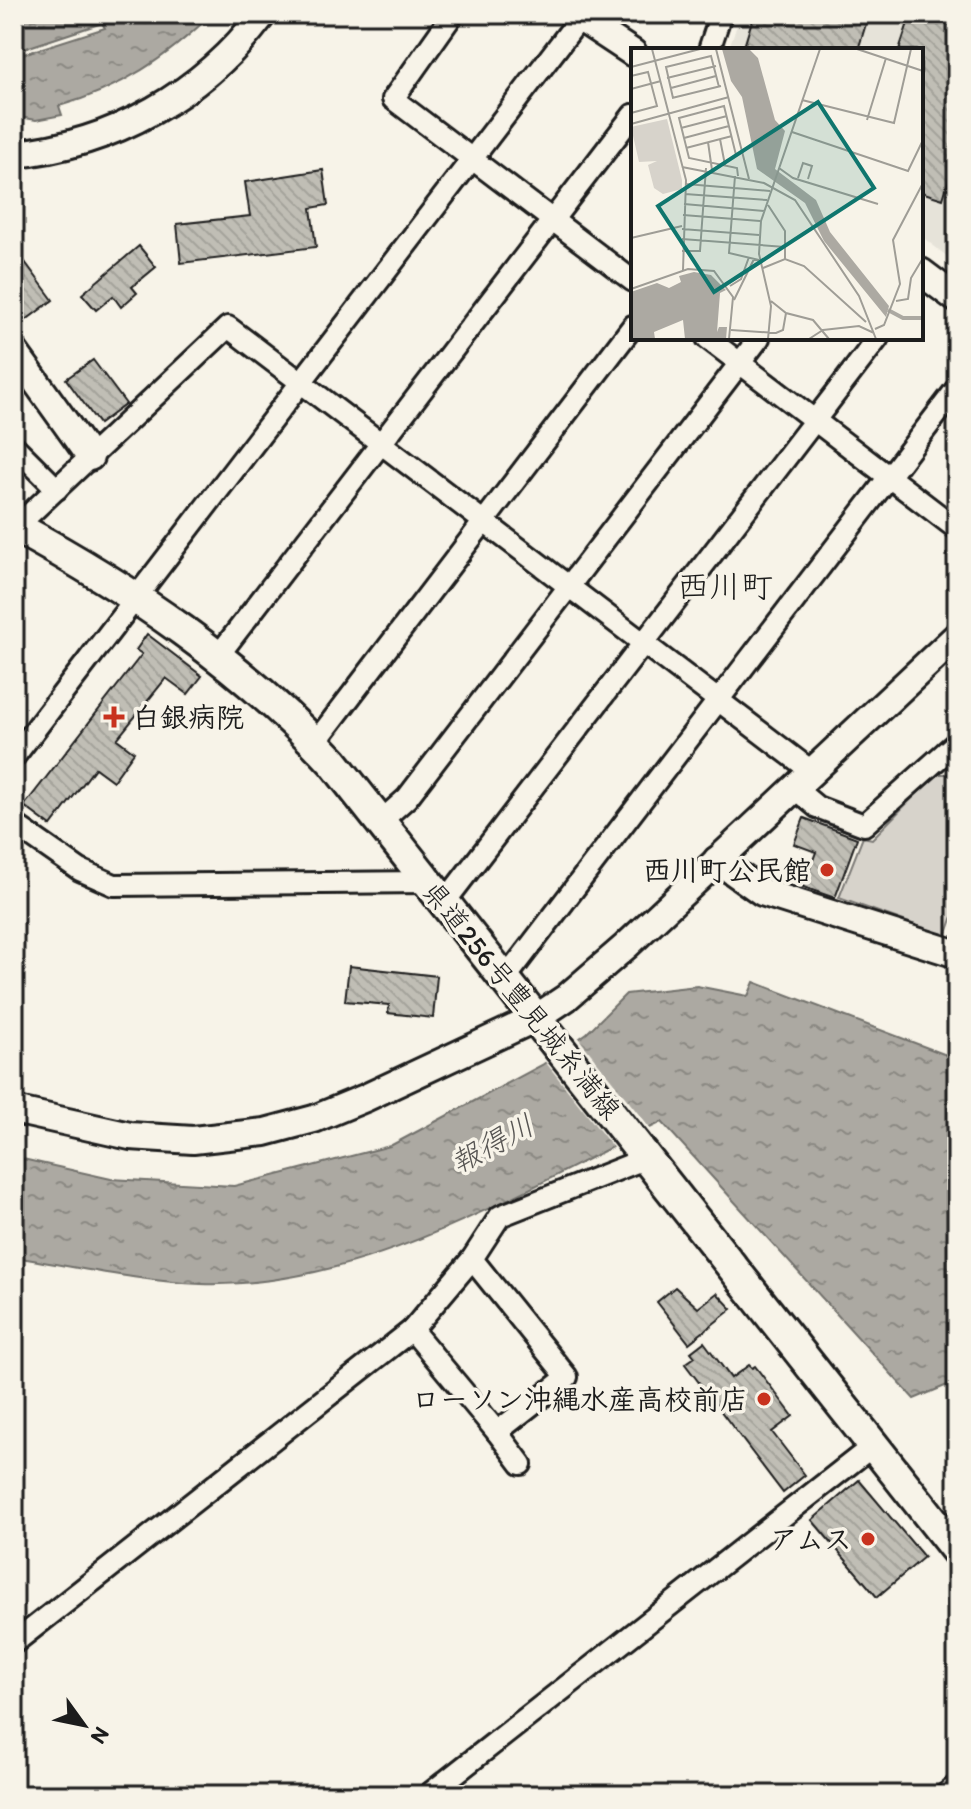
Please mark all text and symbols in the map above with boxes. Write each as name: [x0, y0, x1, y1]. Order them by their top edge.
inset map: [631, 48, 923, 340]
district label: 西川町: [677, 567, 773, 605]
place label: 白銀病院: [132, 700, 244, 734]
marker: 白銀病院: [103, 706, 125, 728]
place label: 西川町公民館: [643, 853, 811, 887]
marker: 西川町公民館: [818, 861, 836, 879]
street label: 県道256号豊見城糸満線: [416, 874, 628, 1126]
water label: 報得川: [443, 1106, 540, 1181]
place label: ローソン沖縄水産高校前店: [412, 1382, 748, 1416]
marker: ローソン沖縄水産高校前店: [755, 1390, 773, 1408]
place label: アムス: [770, 1522, 852, 1556]
marker: アムス: [859, 1530, 877, 1548]
north arrow: [44, 1685, 124, 1765]
text: N: [85, 1722, 116, 1749]

